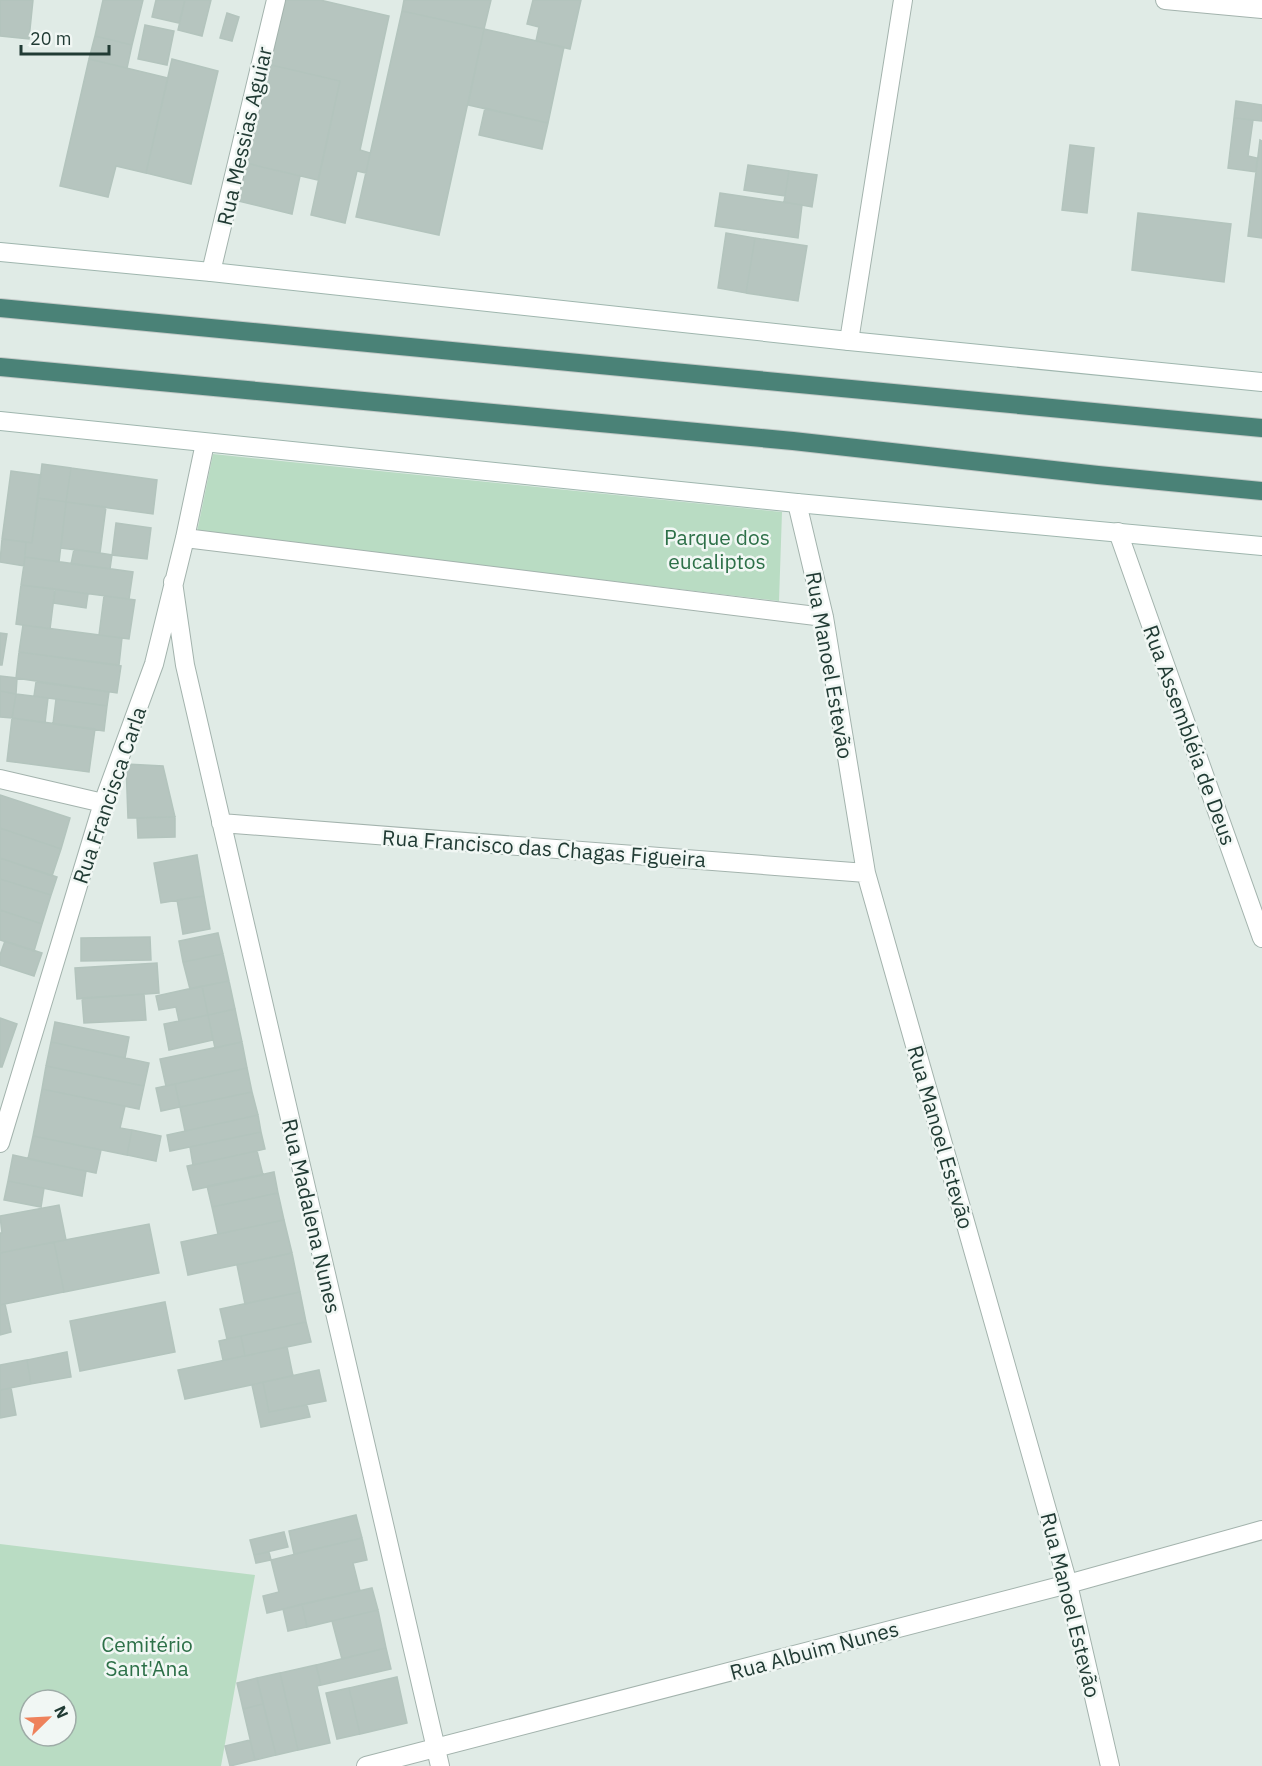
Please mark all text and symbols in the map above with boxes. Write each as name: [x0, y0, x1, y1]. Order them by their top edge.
scale bar: [21, 18, 110, 56]
text: 20 m: [30, 27, 72, 50]
street label: Rua Messias Aguiar: [210, 44, 278, 228]
park label: Parque dos eucaliptos: [664, 523, 770, 575]
street label: Rua Manoel Estevão: [800, 569, 860, 761]
street label: Rua Assembléia de Deus: [1137, 621, 1243, 849]
street label: Rua Francisca Carla: [66, 703, 152, 887]
street label: Rua Francisco das Chagas Figueira: [381, 823, 707, 873]
street label: Rua Manoel Estevão: [901, 1042, 981, 1232]
street label: Rua Madalena Nunes: [276, 1116, 348, 1316]
street label: Rua Manoel Estevão: [1034, 1510, 1108, 1700]
street label: Rua Albuim Nunes: [726, 1614, 902, 1686]
park label: Cemitério Sant'Ana: [101, 1630, 193, 1682]
north arrow: [18, 1688, 78, 1748]
text: N: [50, 1703, 73, 1721]

